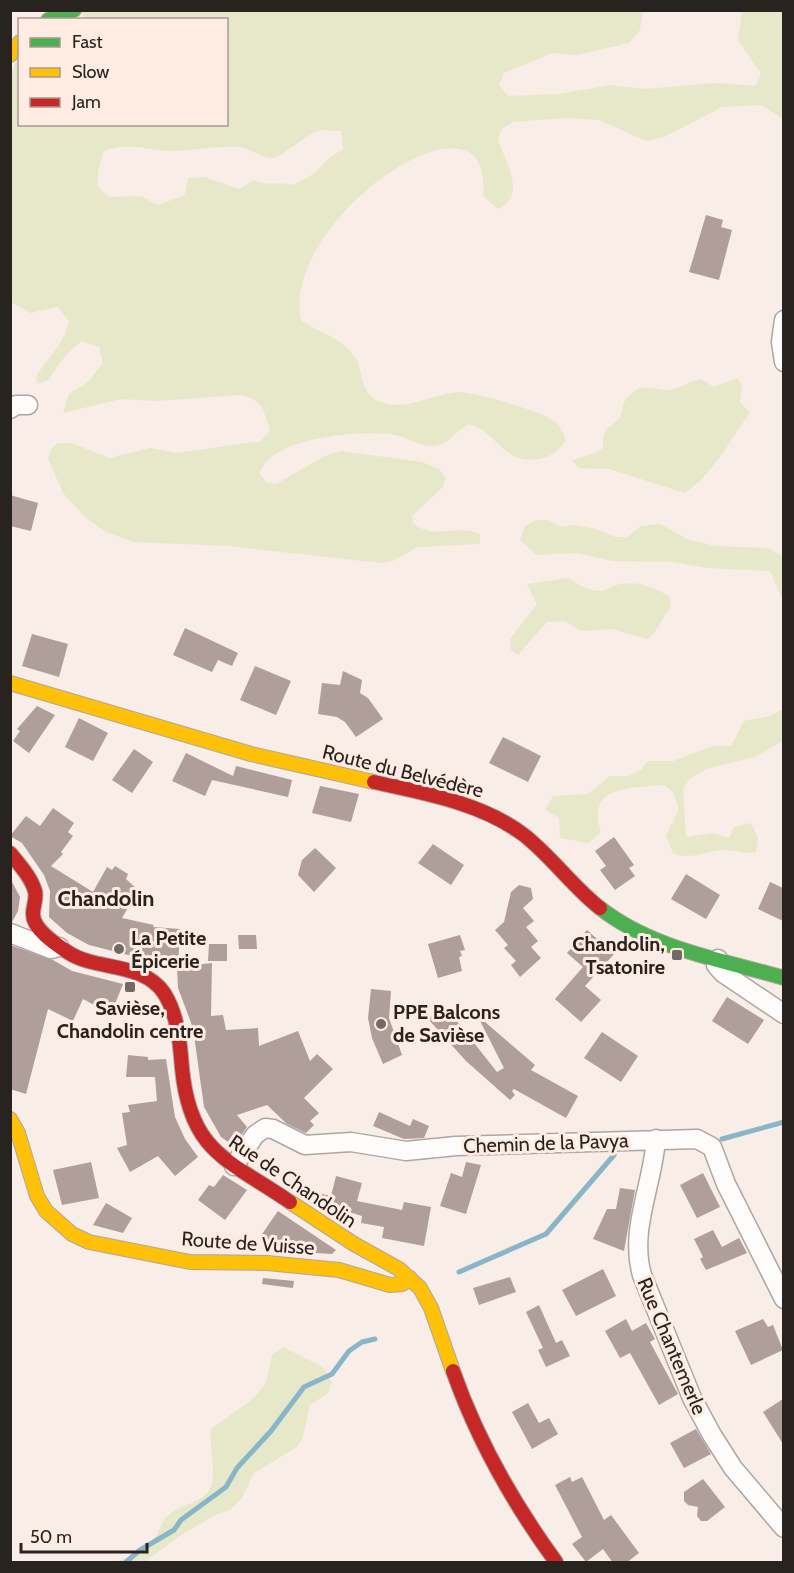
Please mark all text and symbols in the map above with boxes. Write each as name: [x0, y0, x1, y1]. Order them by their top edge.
legend: [18, 18, 228, 126]
text: Fast: [72, 31, 103, 53]
text: Slow: [72, 61, 109, 83]
text: Jam: [71, 91, 101, 113]
street label: Route du Belvédère: [320, 739, 486, 803]
district label: Chandolin: [58, 885, 154, 912]
place label: La Petite Épicerie: [131, 926, 206, 973]
place label: Chandolin, Tsatonire: [572, 932, 665, 979]
marker: La Petite Épicerie: [112, 942, 126, 956]
marker: Chandolin, Tsatonire: [670, 948, 684, 962]
marker: Savièse, Chandolin centre: [123, 980, 137, 994]
place label: Savièse, Chandolin centre: [57, 996, 203, 1043]
place label: PPE Balcons de Savièse: [393, 1000, 500, 1047]
marker: PPE Balcons de Savièse: [374, 1017, 388, 1031]
street label: Chemin de la Pavya: [463, 1128, 629, 1158]
street label: Rue de Chandolin: [225, 1129, 361, 1233]
street label: Route de Vuisse: [181, 1226, 315, 1260]
street label: Rue Chantemerle: [632, 1274, 712, 1418]
scale bar: [21, 1516, 147, 1554]
text: 50 m: [30, 1526, 72, 1548]

